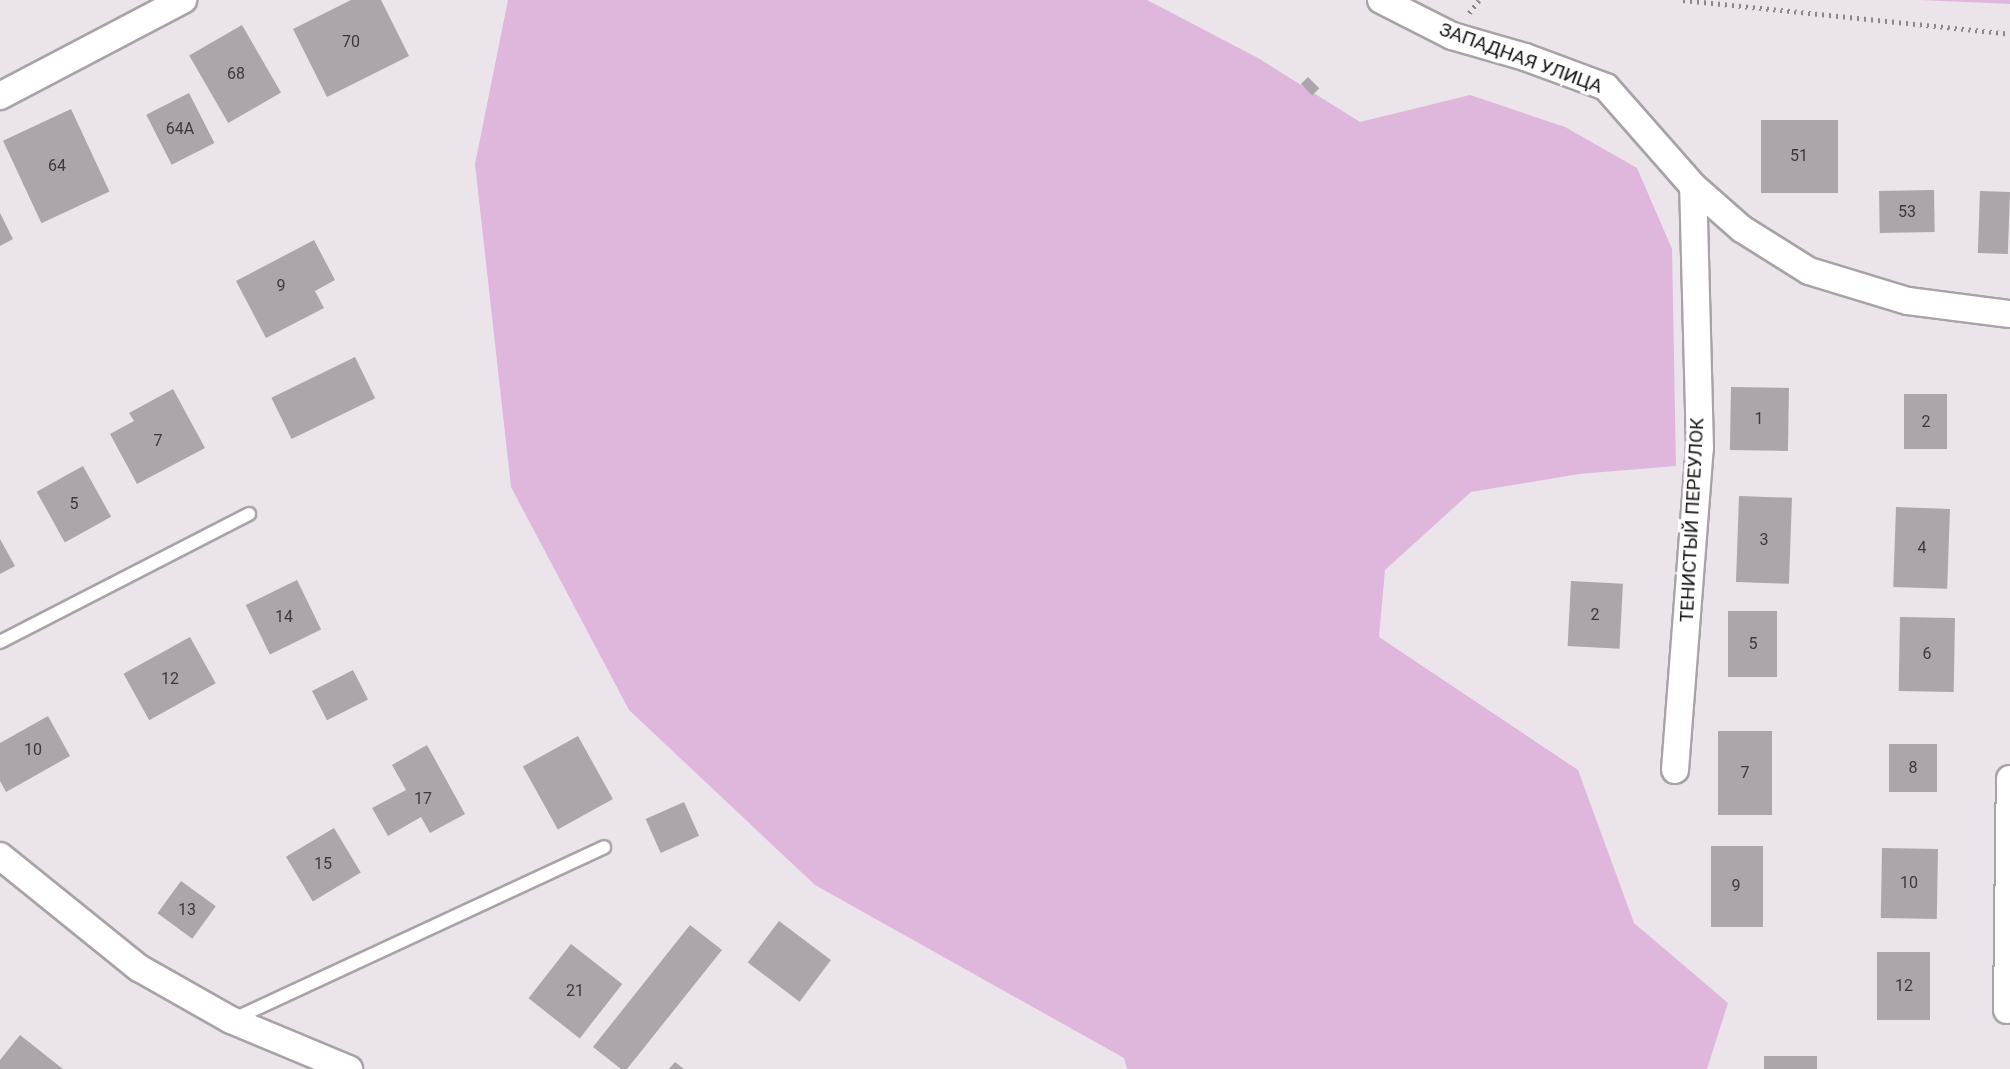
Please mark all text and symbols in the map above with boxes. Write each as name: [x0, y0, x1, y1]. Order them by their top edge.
street label: ЗАПАДНАЯ УЛИЦА: [1436, 18, 1606, 98]
house number: 70: [342, 32, 360, 52]
house number: 68: [227, 64, 245, 84]
house number: 64А: [166, 119, 194, 139]
house number: 51: [1790, 146, 1808, 166]
house number: 64: [48, 156, 66, 176]
house number: 53: [1898, 202, 1916, 222]
house number: 9: [277, 276, 285, 296]
house number: 1: [1755, 409, 1763, 429]
house number: 2: [1922, 412, 1930, 432]
street label: ТЕНИСТЫЙ ПЕРЕУЛОК: [1675, 417, 1709, 623]
house number: 7: [154, 431, 162, 451]
house number: 5: [70, 494, 78, 514]
house number: 3: [1760, 530, 1768, 550]
house number: 4: [1918, 538, 1926, 558]
house number: 2: [1591, 605, 1599, 625]
house number: 14: [275, 607, 293, 627]
house number: 5: [1749, 634, 1757, 654]
house number: 6: [1923, 644, 1931, 664]
house number: 12: [161, 669, 179, 689]
house number: 10: [24, 740, 42, 760]
house number: 8: [1909, 758, 1917, 778]
house number: 7: [1741, 763, 1749, 783]
house number: 17: [414, 789, 432, 809]
house number: 15: [314, 854, 332, 874]
house number: 10: [1900, 873, 1918, 893]
house number: 9: [1732, 876, 1740, 896]
house number: 13: [178, 900, 196, 920]
house number: 12: [1895, 976, 1913, 996]
house number: 21: [566, 981, 584, 1001]

